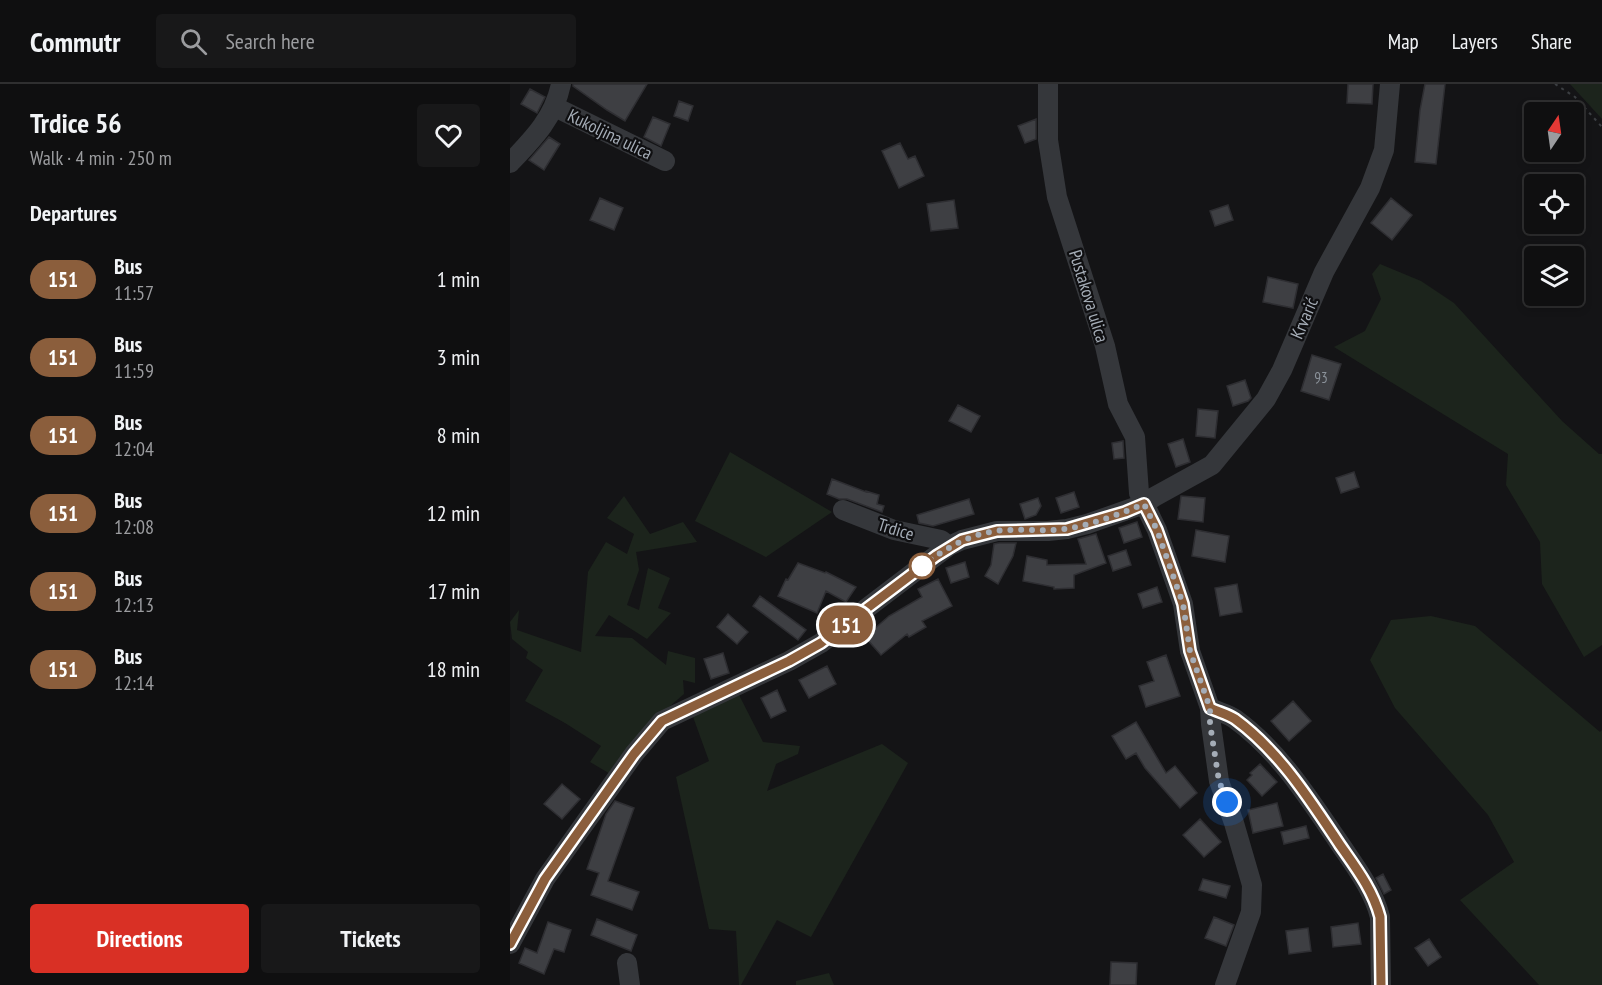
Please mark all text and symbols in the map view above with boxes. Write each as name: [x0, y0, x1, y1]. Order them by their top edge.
search box: [156, 14, 576, 68]
text: Commutr: [30, 23, 120, 60]
icon: search: [177, 25, 210, 58]
text: Search here: [225, 27, 315, 55]
text: Map: [1388, 28, 1419, 55]
text: Layers: [1452, 28, 1498, 55]
text: Share: [1531, 28, 1572, 55]
north arrow: [1524, 102, 1584, 162]
map controls: [1524, 102, 1584, 306]
text: Trdice 56: [30, 104, 122, 141]
button: heart: [417, 104, 480, 167]
street label: Kukoljina ulica: [564, 104, 656, 164]
text: Walk · 4 min · 250 m: [30, 145, 172, 171]
button: locate: [1524, 174, 1584, 234]
text: Departures: [30, 199, 117, 227]
button: layers: [1524, 246, 1584, 306]
street label: Pustakova ulica: [1064, 247, 1114, 345]
text: Bus: [114, 252, 142, 280]
text: 1 min: [437, 265, 480, 293]
text: 151: [48, 266, 78, 293]
text: 11:57: [114, 280, 154, 306]
street label: Krvarić: [1285, 293, 1323, 342]
text: Bus: [114, 330, 142, 358]
text: 3 min: [437, 343, 480, 371]
text: 151: [48, 344, 78, 371]
text: 11:59: [114, 358, 154, 384]
house number: 93: [1314, 368, 1328, 387]
text: Bus: [114, 408, 142, 436]
text: 8 min: [437, 421, 480, 449]
text: 151: [48, 422, 78, 449]
text: 12:04: [114, 436, 154, 462]
text: Bus: [114, 486, 142, 514]
text: 12 min: [427, 499, 480, 527]
text: 151: [48, 500, 78, 527]
street label: Trdice: [875, 513, 917, 545]
text: 12:08: [114, 514, 154, 540]
unlabelled marker: [909, 553, 935, 579]
text: Bus: [114, 564, 142, 592]
text: 17 min: [428, 577, 480, 605]
text: 151: [48, 578, 78, 605]
text: 12:13: [114, 592, 154, 618]
line badge: 151: [812, 606, 880, 644]
text: 151: [831, 612, 861, 639]
text: Bus: [114, 642, 142, 670]
text: 18 min: [427, 655, 480, 683]
text: 151: [48, 656, 78, 683]
text: 12:14: [114, 670, 154, 696]
your location: [1212, 787, 1242, 817]
button: Directions: [30, 904, 249, 973]
button: Tickets: [261, 904, 480, 973]

